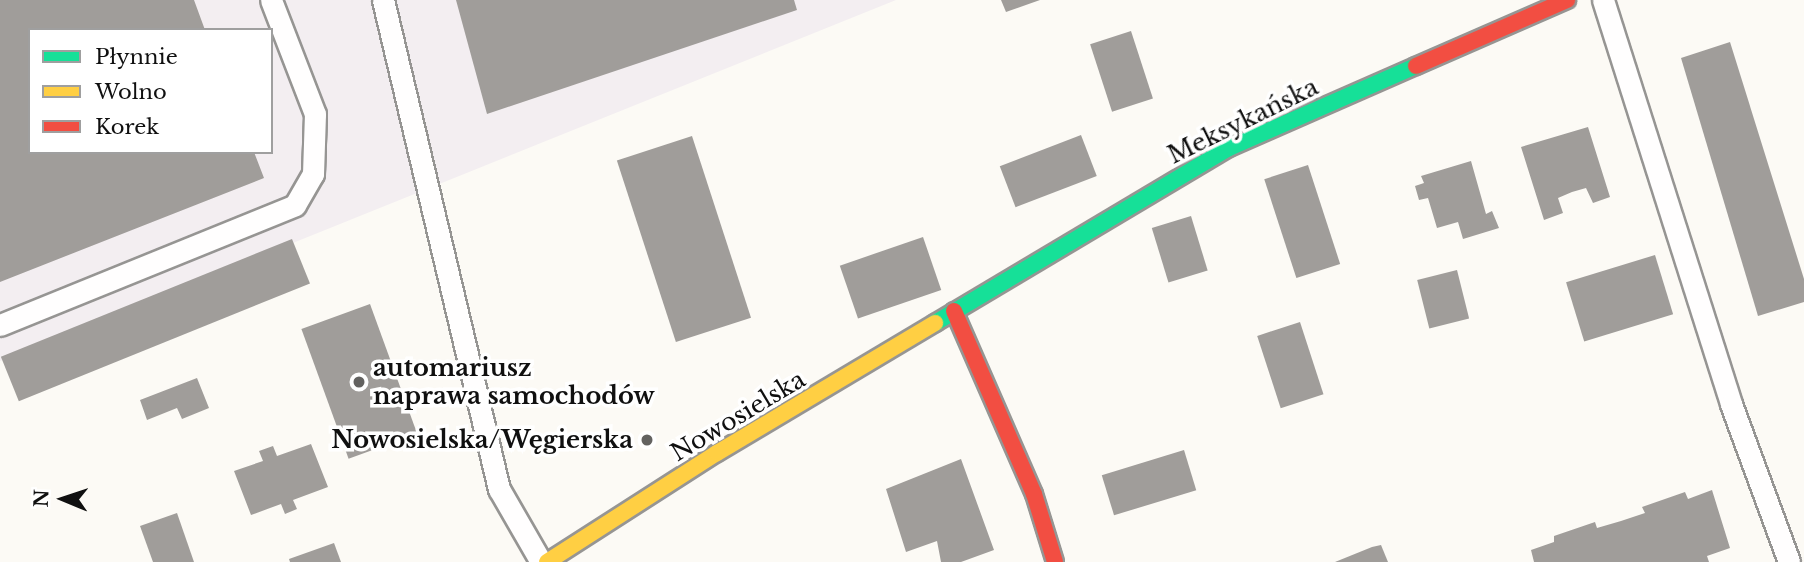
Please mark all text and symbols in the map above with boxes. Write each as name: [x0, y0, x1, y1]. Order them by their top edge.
legend: [28, 28, 273, 154]
text: Płynnie: [95, 44, 178, 70]
street label: Meksykańska: [1163, 72, 1323, 170]
text: Wolno: [95, 79, 167, 105]
text: Korek: [95, 114, 159, 140]
place label: automariusz naprawa samochodów: [373, 354, 655, 410]
street label: Nowosielska: [666, 365, 810, 467]
marker: automariusz naprawa samochodów: [351, 374, 367, 390]
place label: Nowosielska/Węgierska: [331, 426, 633, 454]
marker: Nowosielska/Węgierska: [639, 432, 655, 448]
north arrow: [28, 464, 98, 534]
text: N: [30, 489, 53, 508]

